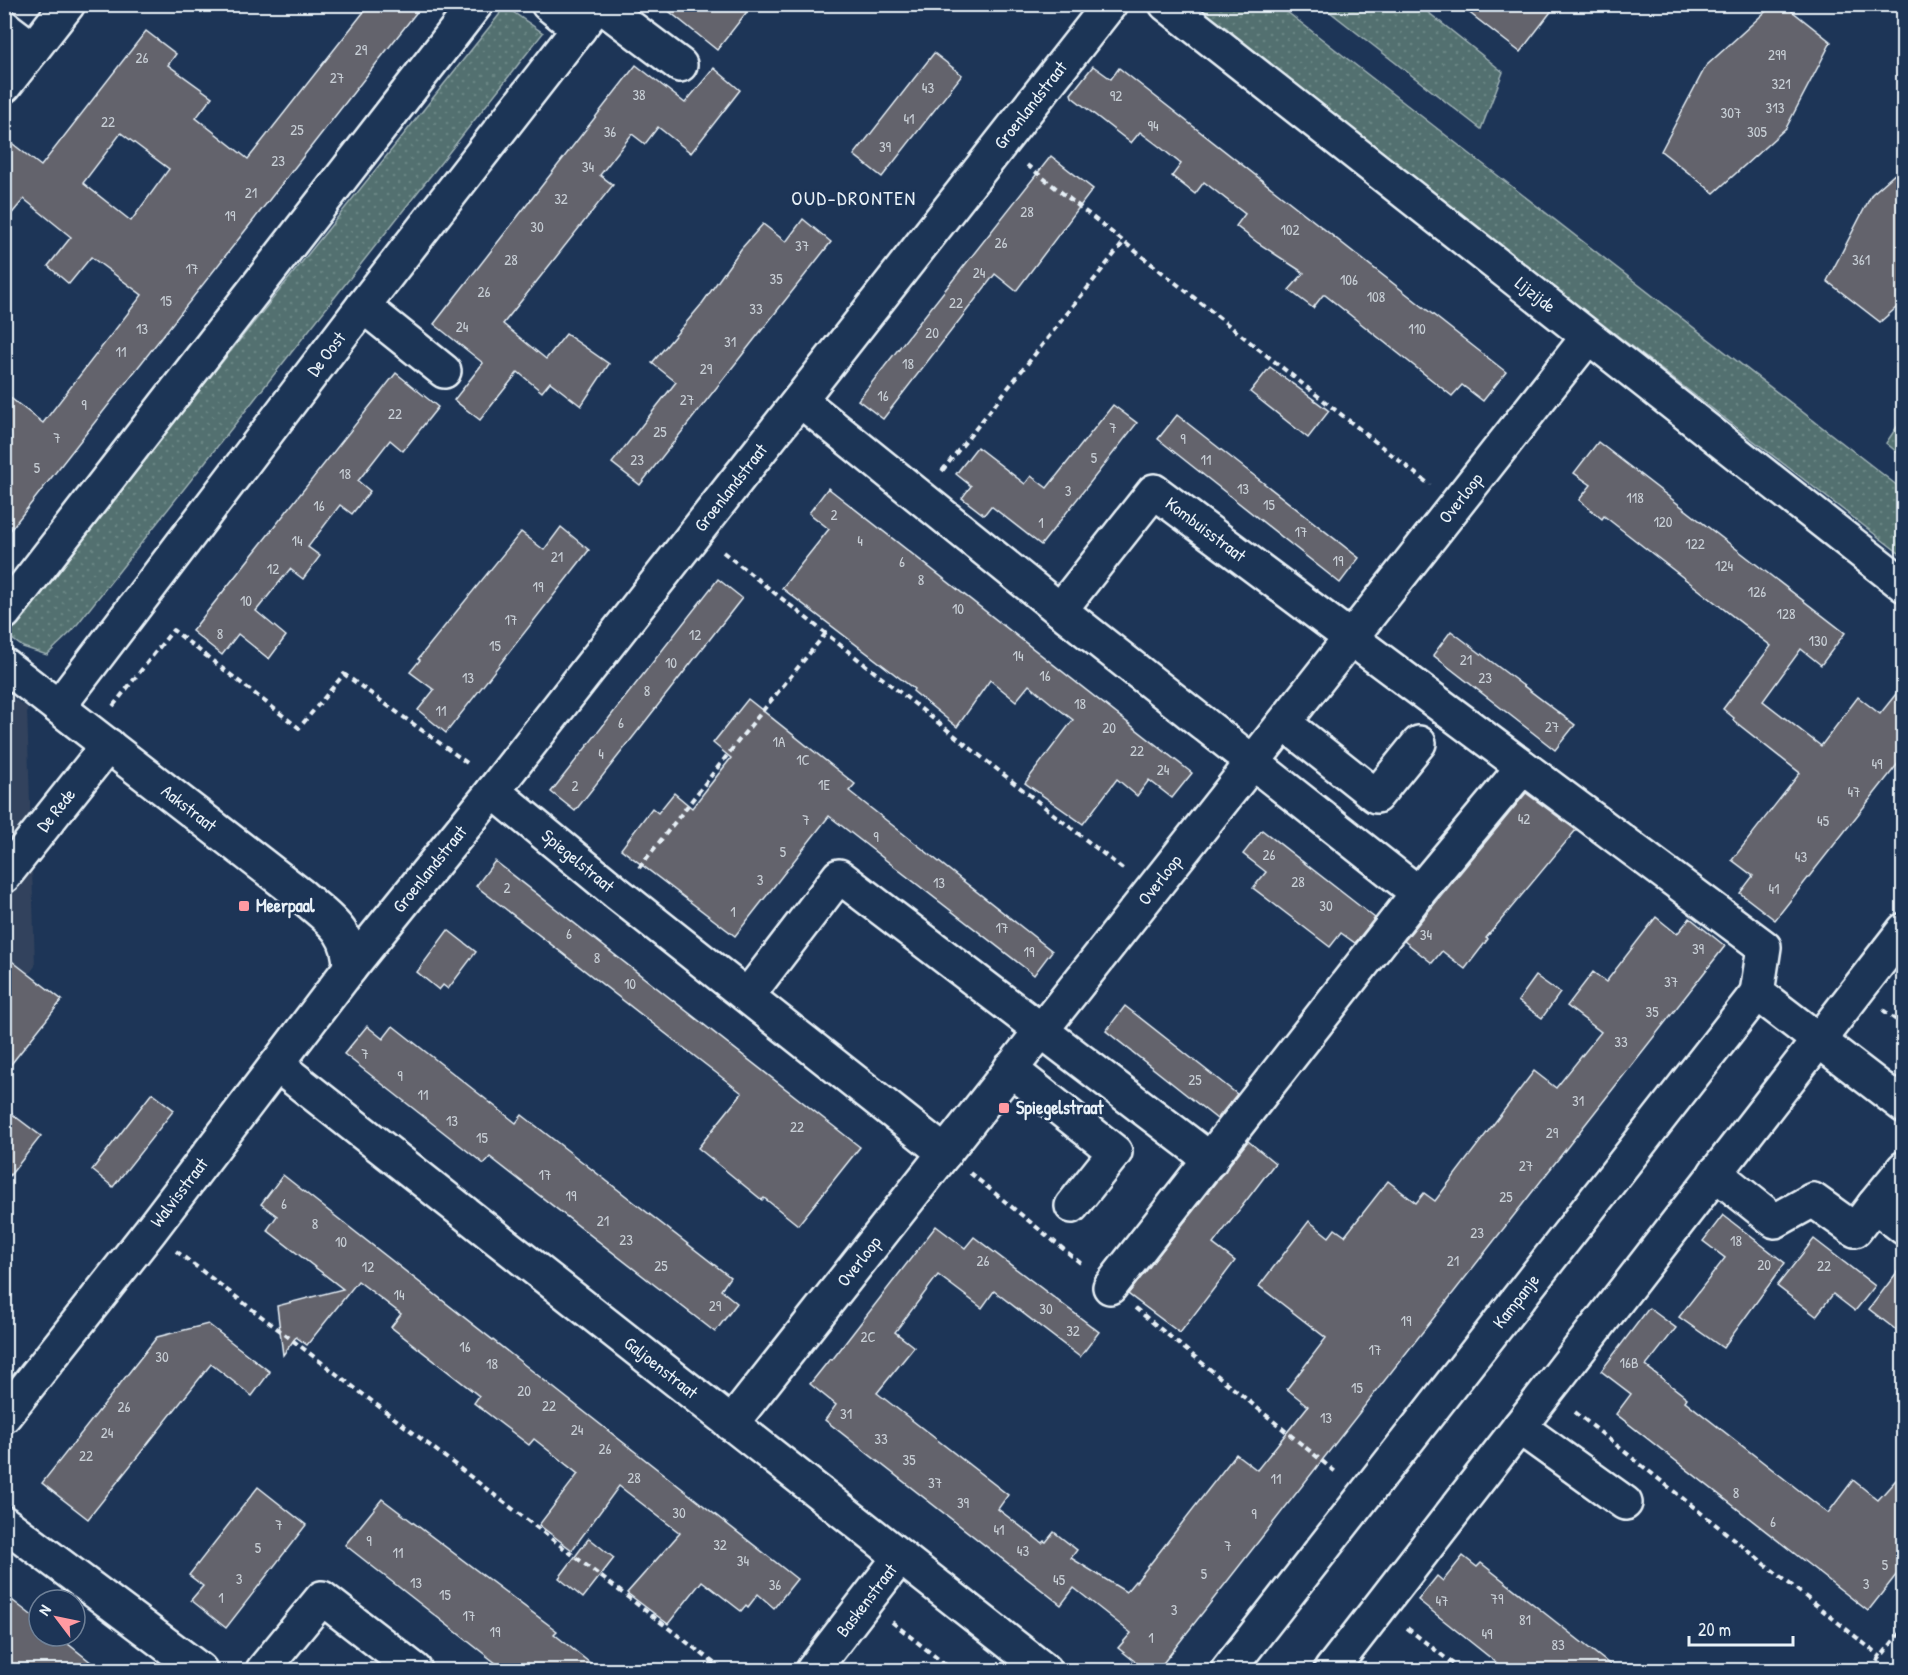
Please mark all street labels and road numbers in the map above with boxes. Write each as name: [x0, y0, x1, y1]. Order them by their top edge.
street label: Groenlandstraat: [988, 55, 1073, 154]
street label: Lijzijde: [1510, 271, 1561, 318]
street label: De Oost: [301, 326, 352, 381]
street label: Groenlandstraat: [688, 438, 773, 537]
street label: Overloop: [1433, 467, 1489, 528]
street label: Kombuisstraat: [1160, 491, 1252, 568]
street label: Aakstraat: [156, 779, 223, 838]
street label: De Rede: [31, 783, 81, 837]
street label: Groenlandstraat: [386, 819, 473, 918]
street label: Spiegelstraat: [536, 823, 621, 899]
street label: Overloop: [1132, 849, 1188, 910]
street label: Walvisstraat: [144, 1152, 214, 1232]
street label: Overloop: [831, 1230, 887, 1292]
street label: Kampanje: [1486, 1268, 1545, 1333]
street label: Galjoenstraat: [619, 1330, 704, 1405]
street label: Baskenstraat: [830, 1558, 903, 1642]

